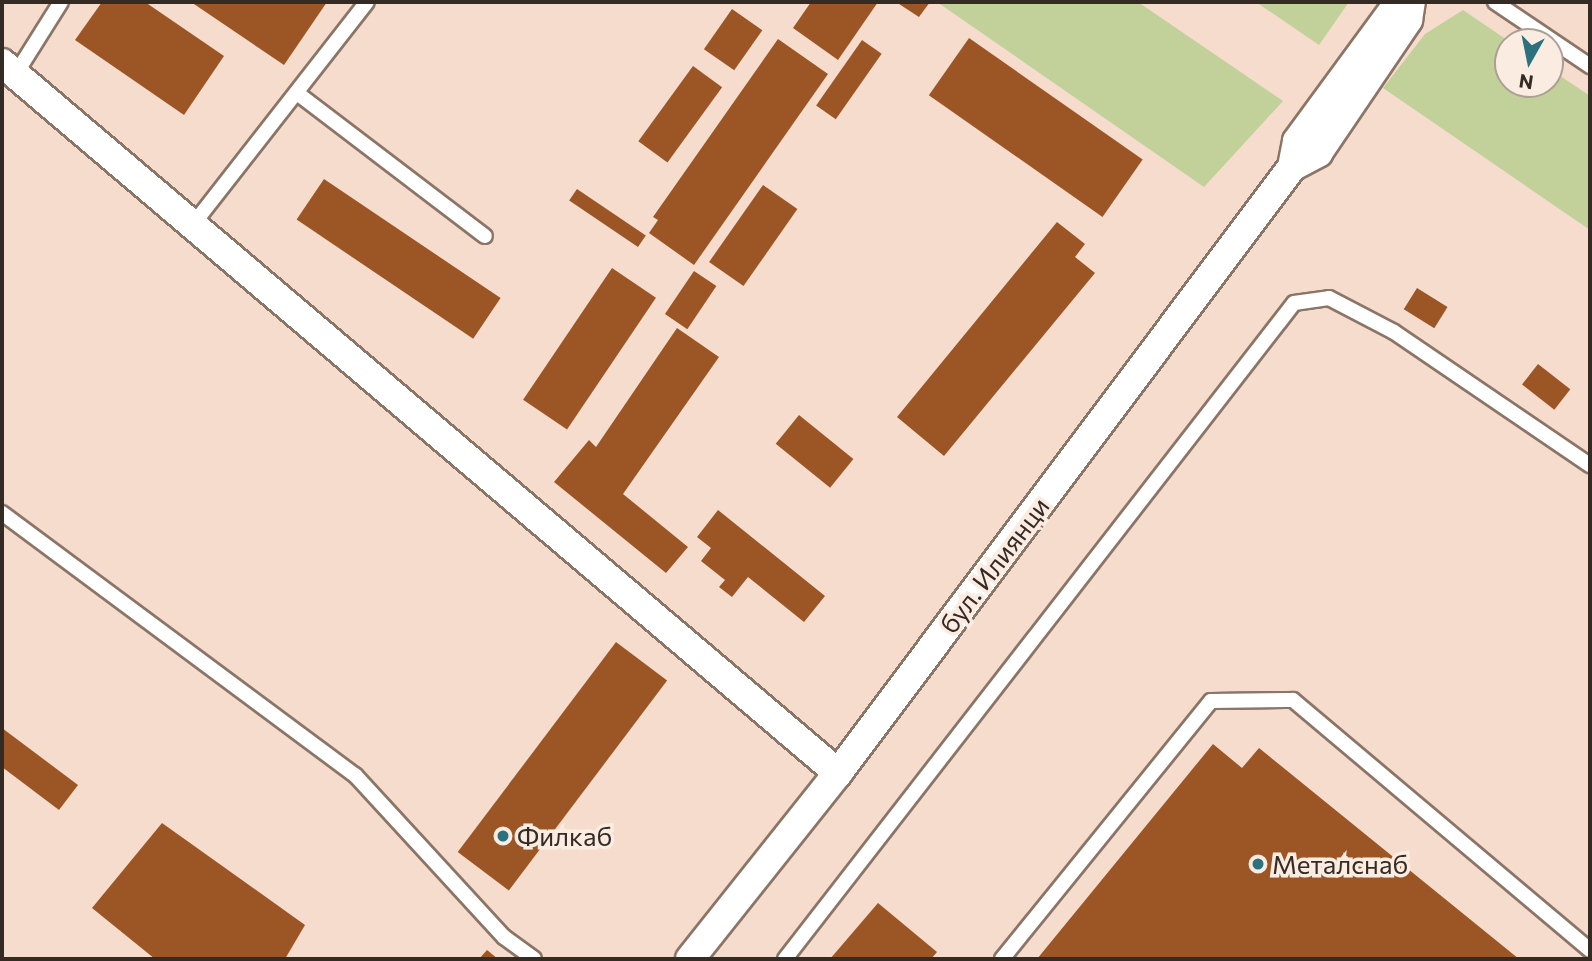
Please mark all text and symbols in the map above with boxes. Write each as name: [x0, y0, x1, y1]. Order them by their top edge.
north arrow: [1494, 28, 1564, 98]
text: N: [1517, 70, 1535, 95]
street label: бул. Илиянци: [933, 491, 1055, 639]
place label: Филкаб: [517, 820, 612, 852]
marker: Филкаб: [495, 828, 511, 844]
place label: Металснаб: [1272, 848, 1408, 880]
marker: Металснаб: [1250, 856, 1266, 872]

